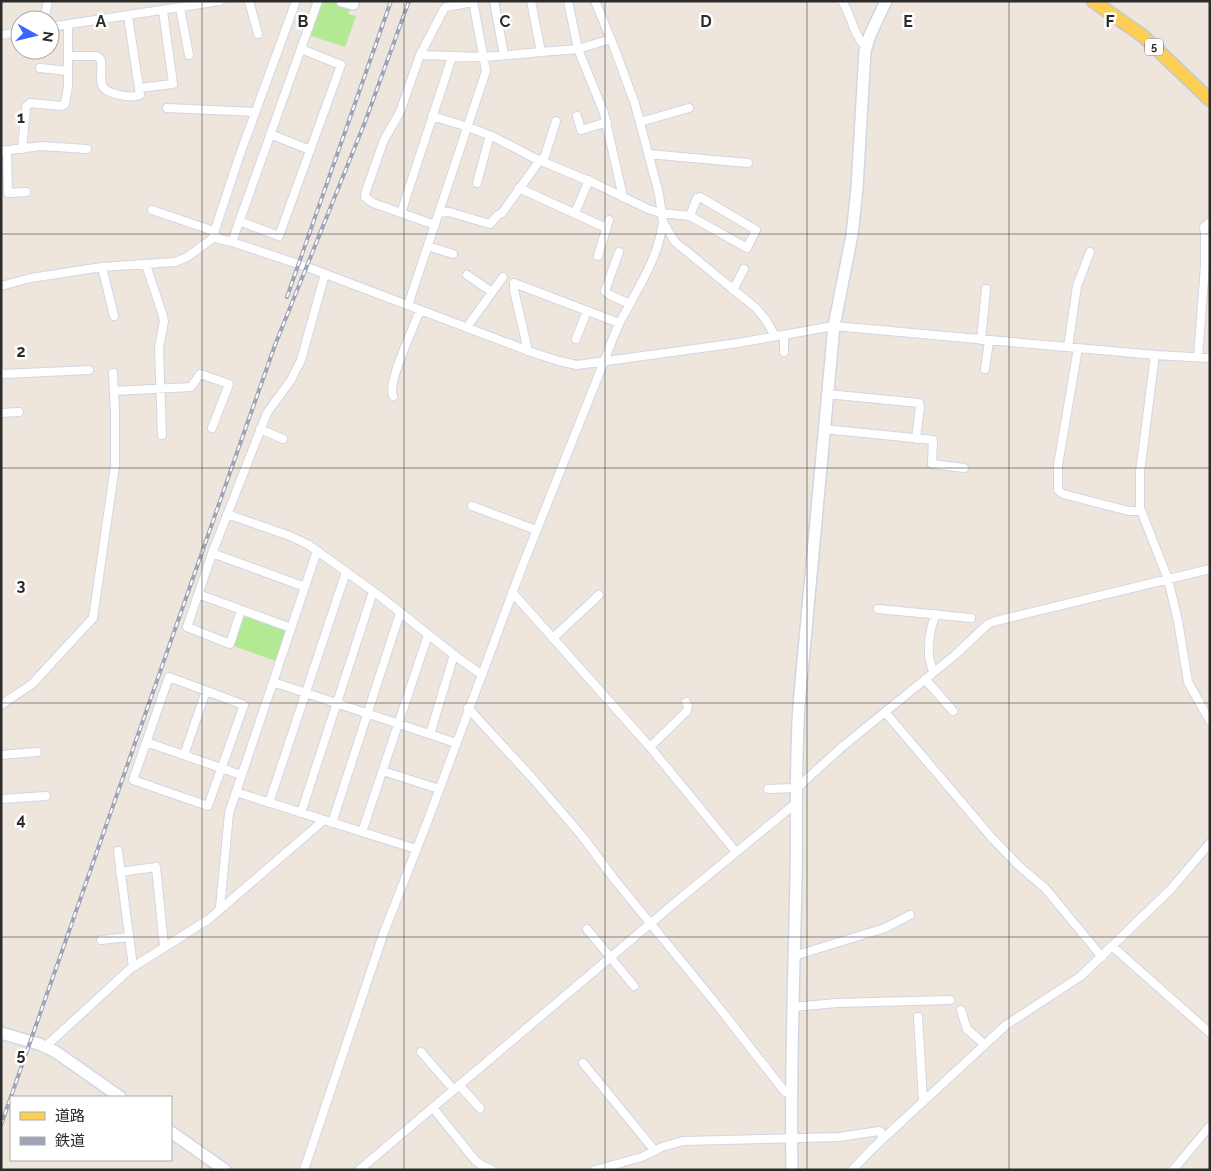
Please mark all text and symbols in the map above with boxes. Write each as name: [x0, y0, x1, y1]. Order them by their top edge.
north arrow: [10, 10, 60, 60]
text: A: [96, 12, 107, 31]
text: B: [298, 12, 309, 31]
text: C: [500, 12, 511, 31]
text: D: [700, 12, 712, 31]
text: E: [903, 12, 913, 31]
text: F: [1105, 12, 1115, 31]
text: N: [39, 30, 57, 43]
road number: 5: [1145, 38, 1163, 56]
text: 1: [17, 108, 25, 127]
text: 2: [16, 342, 26, 361]
text: 3: [17, 576, 26, 595]
text: 4: [16, 810, 26, 829]
text: 5: [17, 1045, 26, 1064]
legend: [10, 1096, 172, 1161]
text: 道路: [55, 1107, 85, 1125]
text: 鉄道: [55, 1132, 85, 1150]

